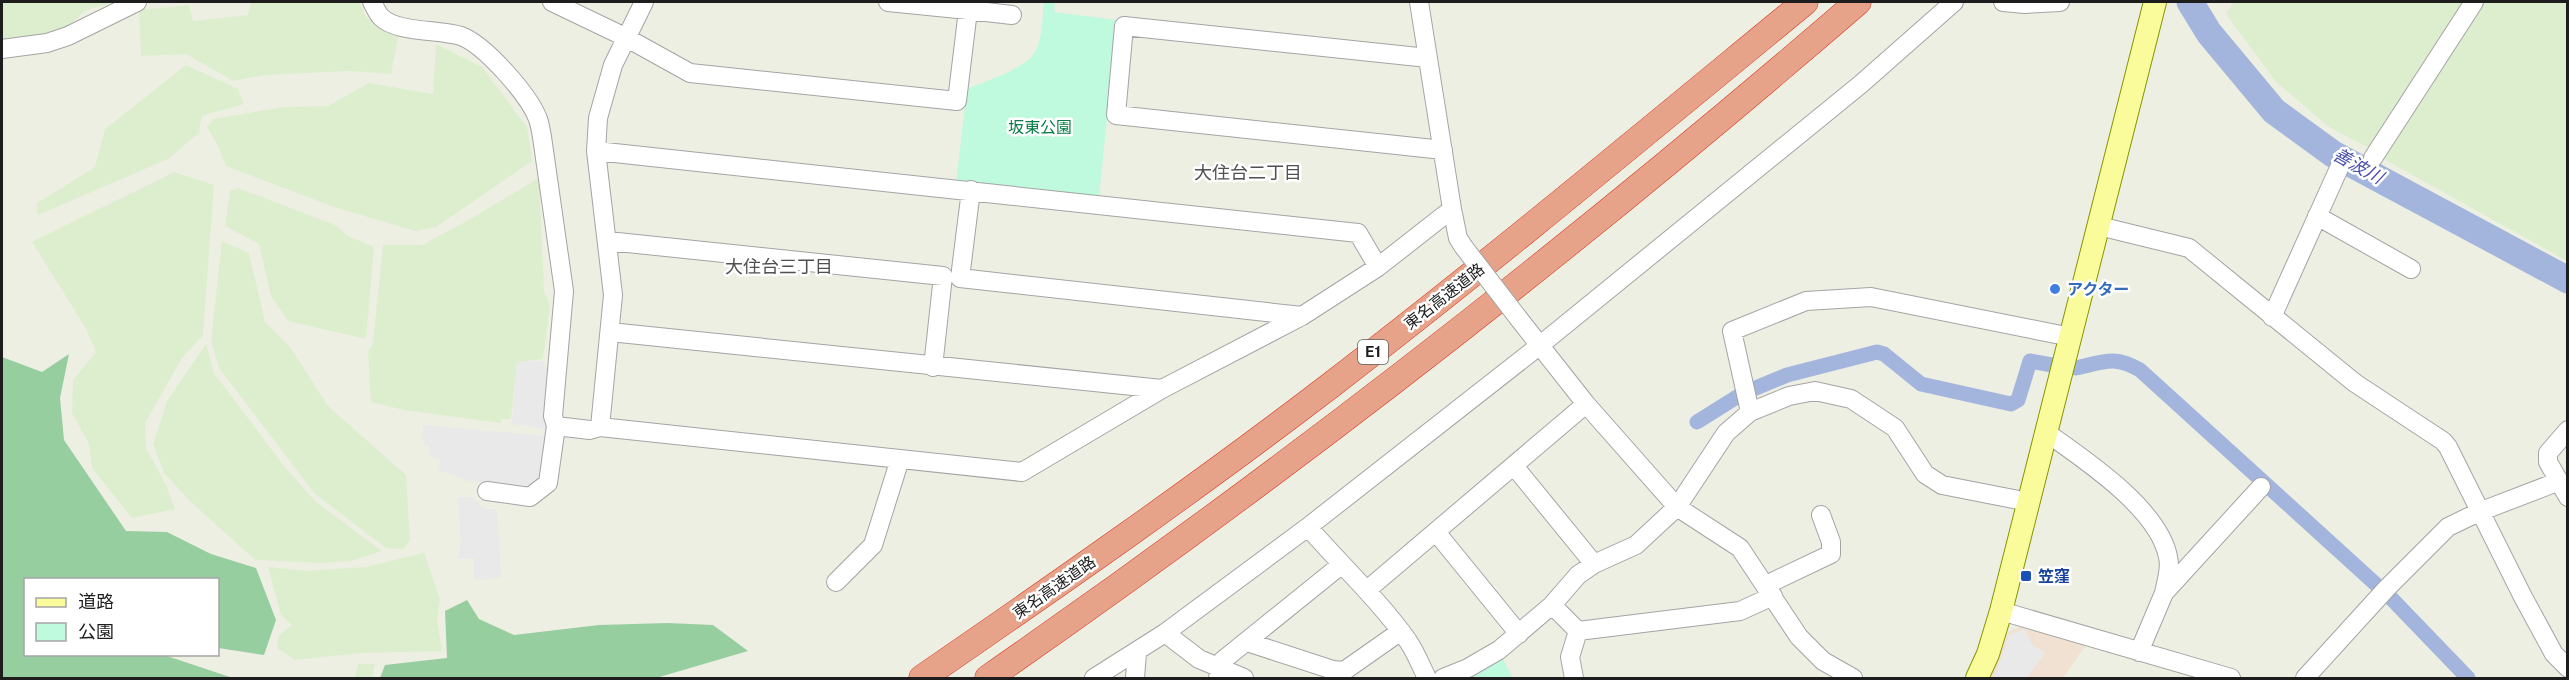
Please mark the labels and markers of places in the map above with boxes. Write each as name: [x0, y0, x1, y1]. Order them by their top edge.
place label: アクター: [2067, 280, 2130, 299]
marker: アクター: [2048, 282, 2062, 296]
place label: 笠窪: [2038, 567, 2070, 586]
marker: 笠窪: [2019, 569, 2033, 583]

